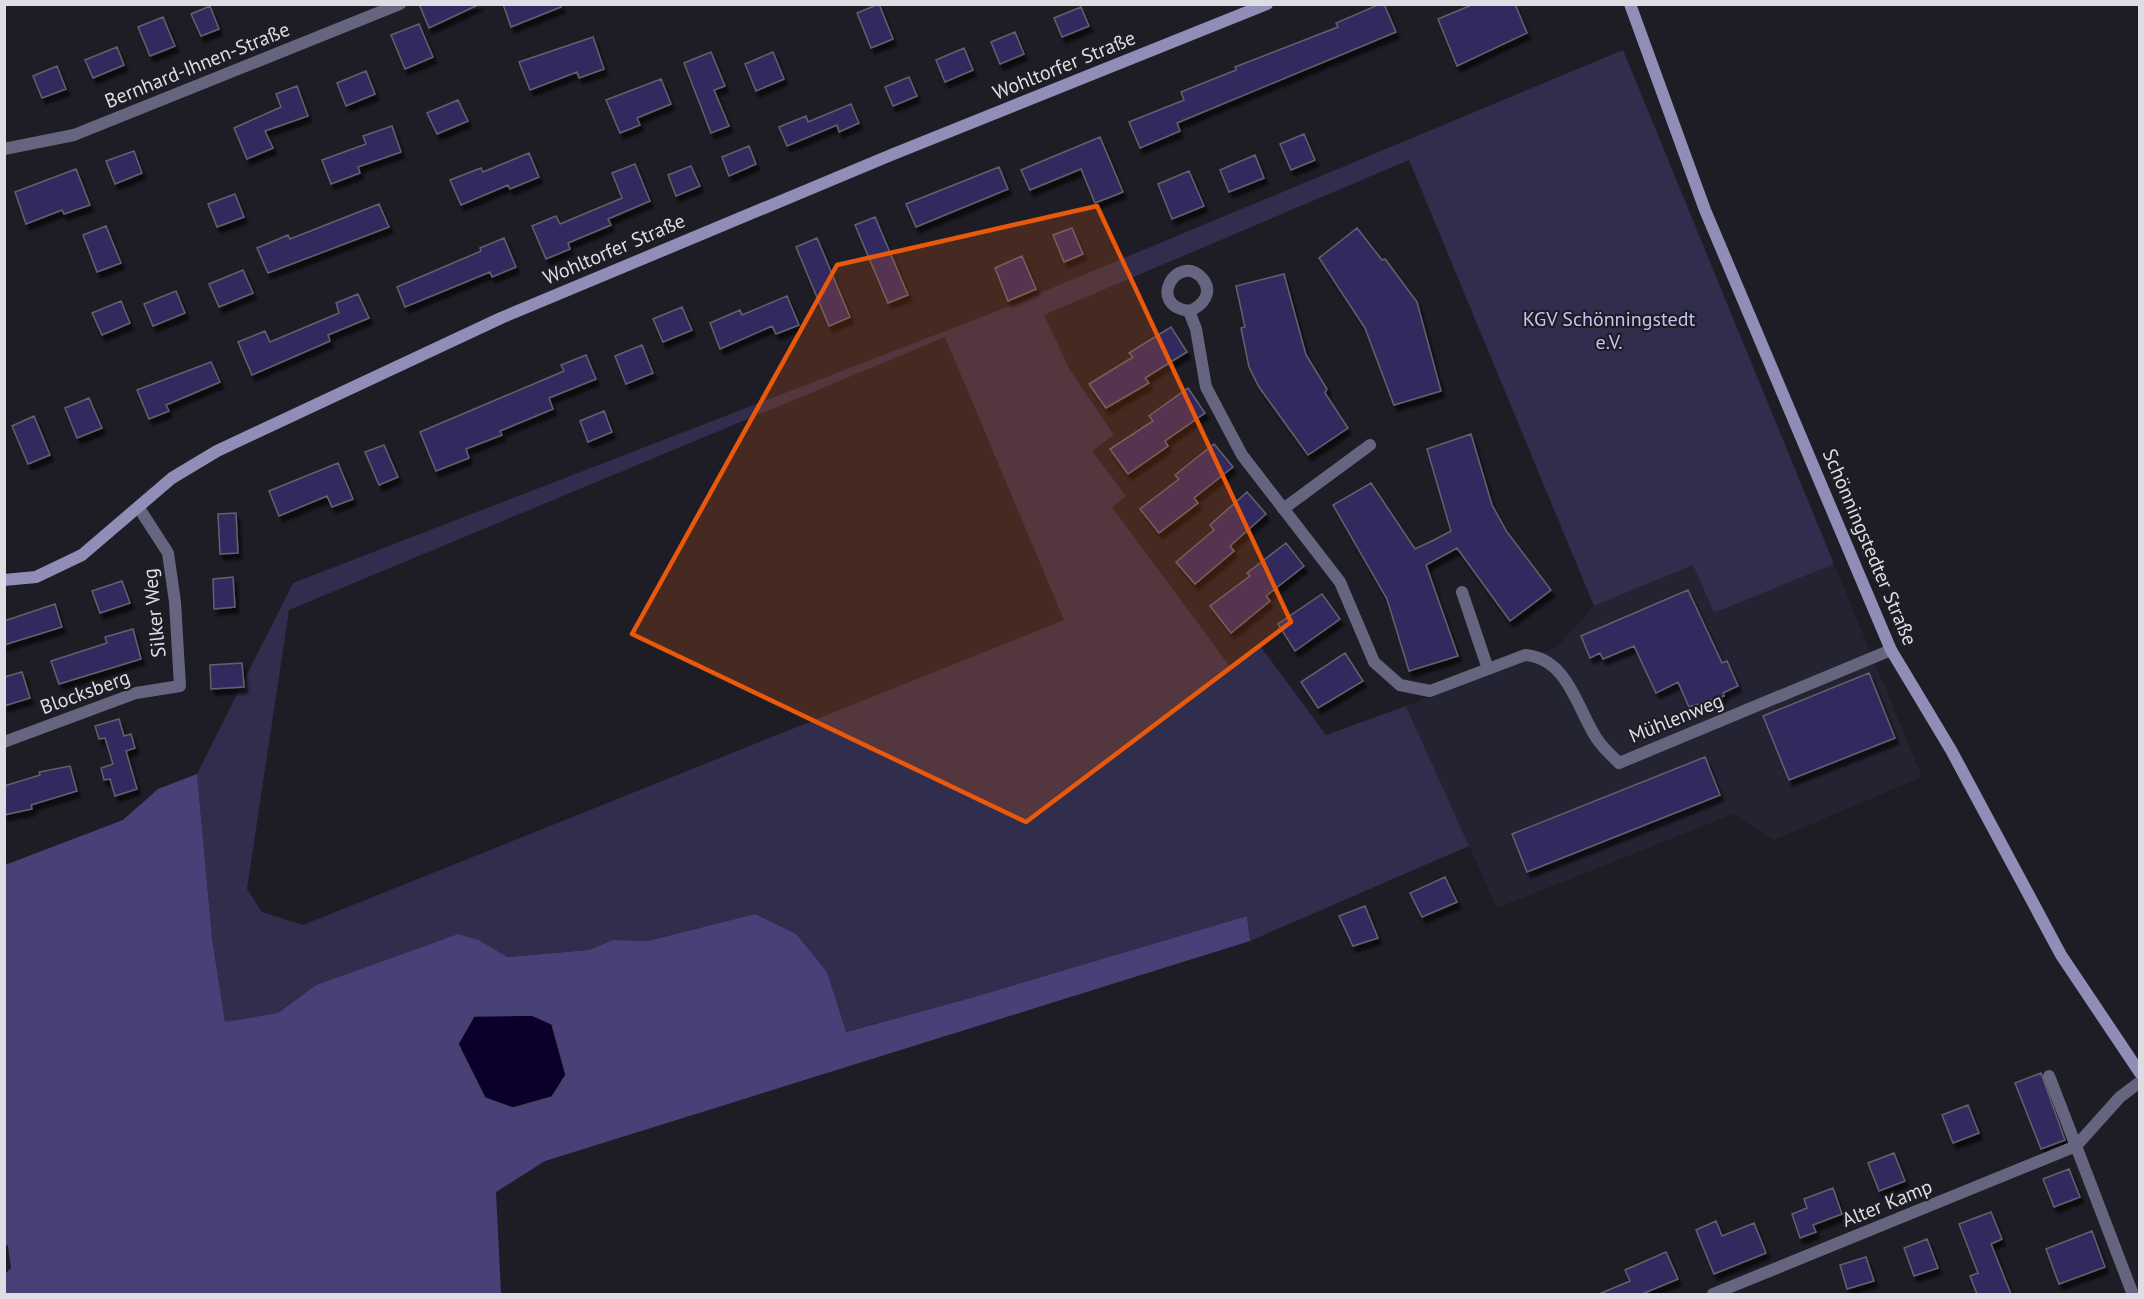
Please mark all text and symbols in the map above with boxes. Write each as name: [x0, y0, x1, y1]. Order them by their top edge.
street label: Bernhard-Ihnen-Straße: [101, 16, 293, 114]
street label: Wohltorfer Straße: [989, 24, 1139, 106]
street label: Wohltorfer Straße: [539, 207, 689, 291]
park label: KGV Schönningstedt e.V.: [1523, 306, 1695, 355]
street label: Schönningstedter Straße: [1817, 445, 1923, 649]
street label: Silker Weg: [136, 567, 172, 659]
street label: Blocksberg: [36, 664, 134, 720]
street label: Mühlenweg: [1625, 687, 1727, 749]
street label: Alter Kamp: [1838, 1173, 1936, 1233]

